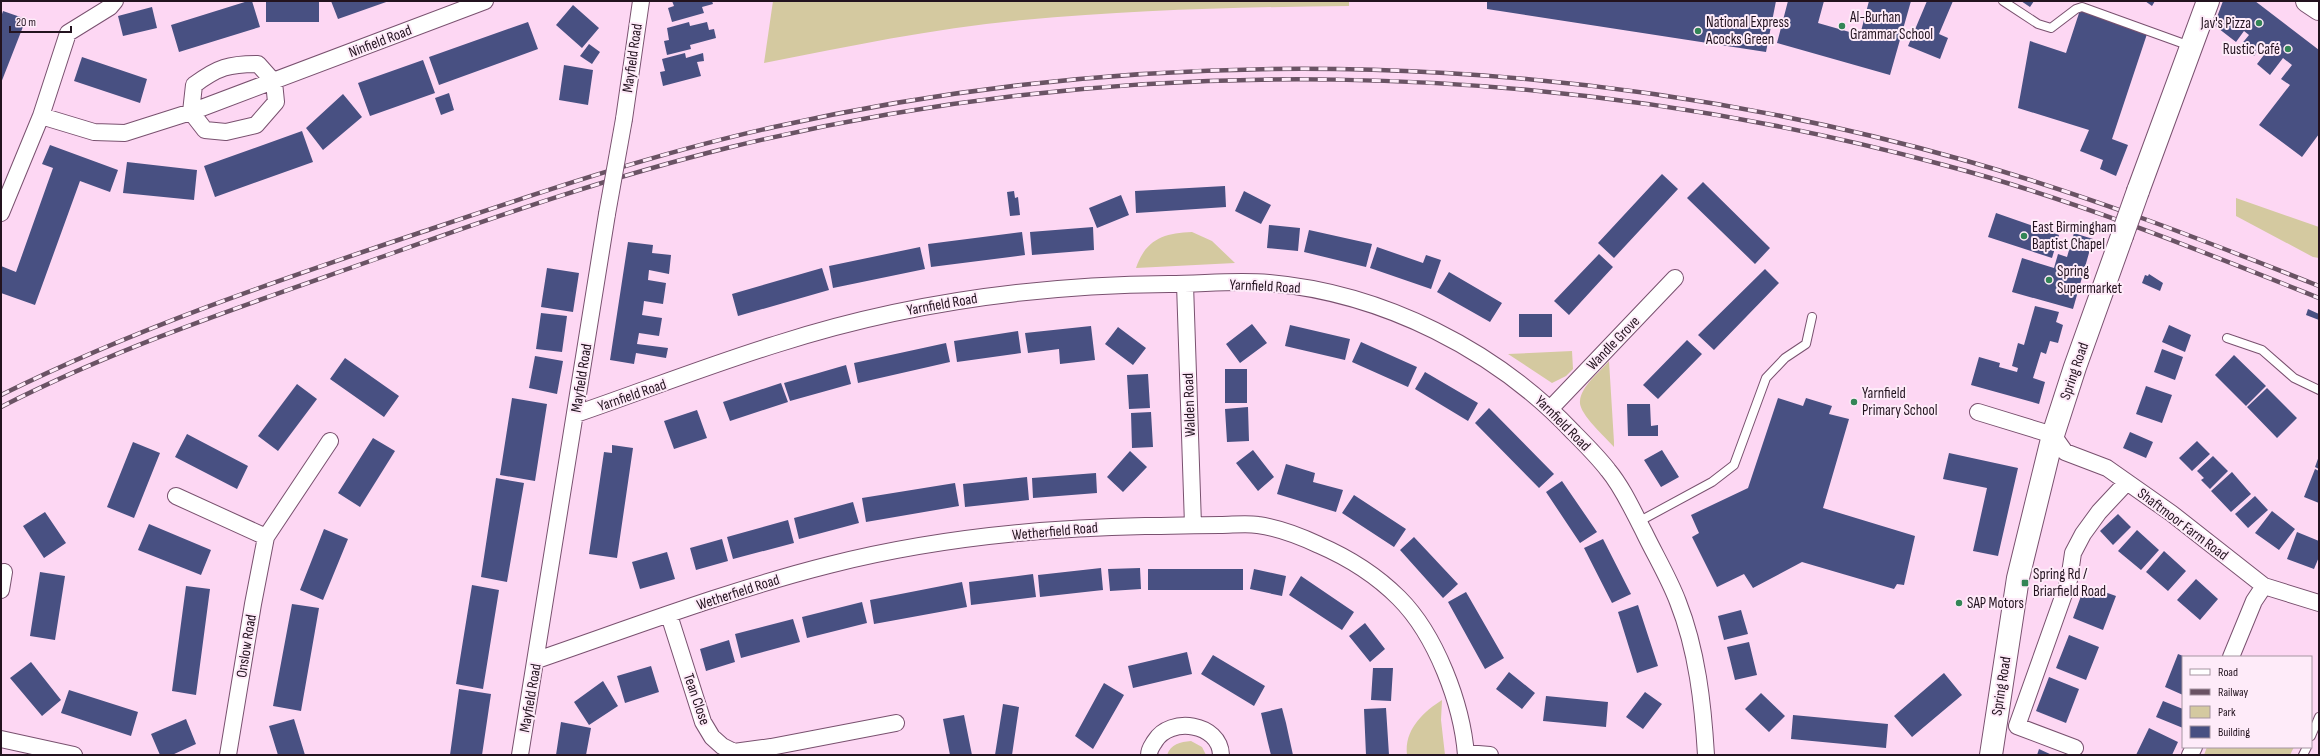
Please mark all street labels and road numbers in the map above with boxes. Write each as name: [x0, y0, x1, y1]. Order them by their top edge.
street label: Ninfield Road: [346, 21, 414, 62]
street label: Mayfield Road: [618, 22, 647, 94]
street label: Yarnfield Road: [1229, 275, 1301, 298]
street label: Yarnfield Road: [905, 289, 979, 320]
street label: Wandle Grove: [1583, 312, 1644, 375]
street label: Spring Road: [2056, 340, 2093, 402]
street label: Mayfield Road: [567, 342, 596, 414]
street label: Walden Road: [1179, 373, 1200, 437]
street label: Yarnfield Road: [595, 375, 669, 416]
street label: Yarnfield Road: [1531, 391, 1595, 455]
street label: Shaftmoor Farm Road: [2134, 484, 2232, 565]
street label: Wetherfield Road: [1011, 518, 1099, 545]
street label: Wetherfield Road: [694, 570, 782, 615]
street label: Onslow Road: [232, 613, 261, 679]
street label: Spring Road: [1987, 655, 2016, 717]
street label: Mayfield Road: [515, 662, 546, 734]
street label: Tean Close: [679, 671, 714, 728]

